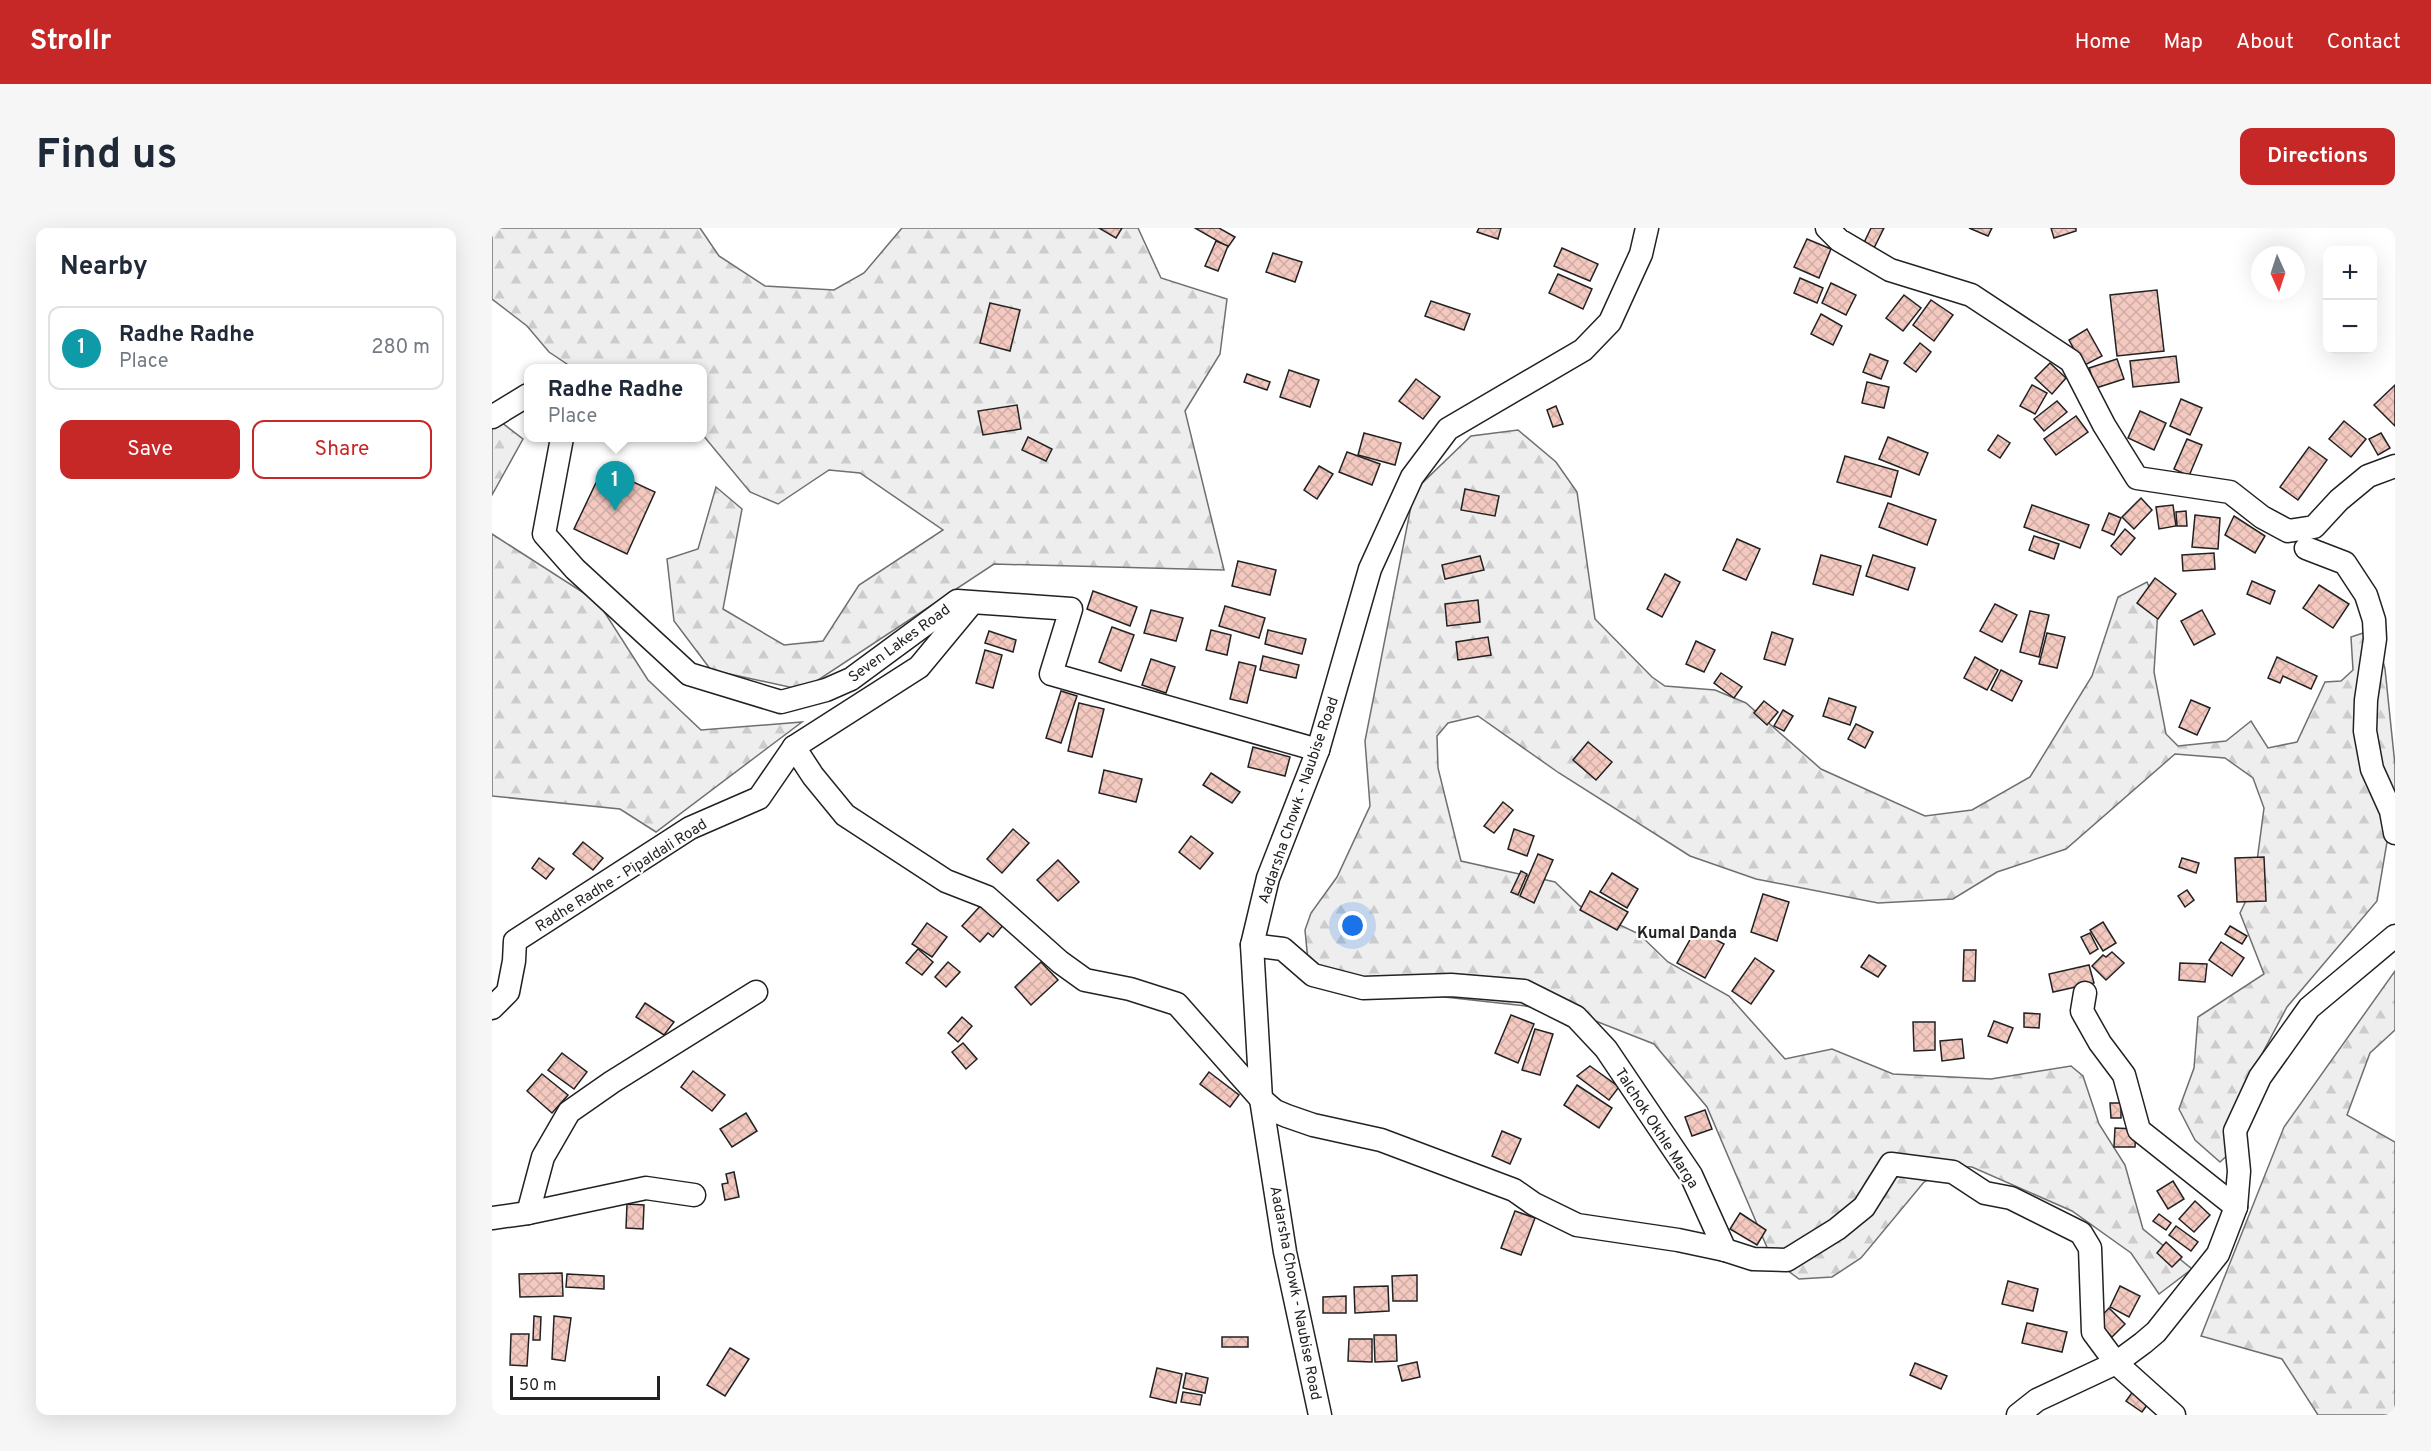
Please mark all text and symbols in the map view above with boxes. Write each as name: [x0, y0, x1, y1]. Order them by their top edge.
text: Strollr: [30, 24, 112, 60]
text: Home: [2075, 29, 2131, 56]
text: Map: [2164, 29, 2203, 56]
text: About: [2236, 29, 2294, 56]
text: Contact: [2327, 29, 2401, 56]
button: Directions: [2240, 128, 2395, 185]
text: Find us: [36, 130, 177, 183]
north arrow: [2251, 246, 2305, 300]
map controls: [2323, 246, 2377, 354]
button: +: [2323, 246, 2377, 300]
text: Nearby: [60, 251, 148, 284]
button: −: [2323, 300, 2377, 354]
text: Radhe Radhe: [119, 322, 255, 349]
text: 1: [78, 335, 86, 361]
text: 280 m: [371, 335, 430, 361]
text: Place: [119, 349, 169, 375]
popup: [524, 364, 707, 442]
text: Radhe Radhe: [548, 377, 683, 404]
text: Place: [548, 404, 597, 430]
button: Save: [60, 420, 240, 479]
button: Share: [252, 420, 432, 479]
pin: 1: [596, 462, 634, 511]
street label: Seven Lakes Road: [845, 601, 955, 688]
street label: Aadarsha Chowk - Naubise Road: [1255, 694, 1344, 907]
street label: Radhe Radhe - Pipaldali Road: [532, 816, 711, 937]
your location: [1338, 911, 1367, 940]
district label: Kumal Danda: [1637, 924, 1737, 944]
street label: Talchok Okhle Marga: [1610, 1065, 1702, 1193]
street label: Aadarsha Chowk - Naubise Road: [1264, 1185, 1325, 1402]
scale bar: [510, 1373, 660, 1400]
text: 50 m: [519, 1376, 557, 1396]

